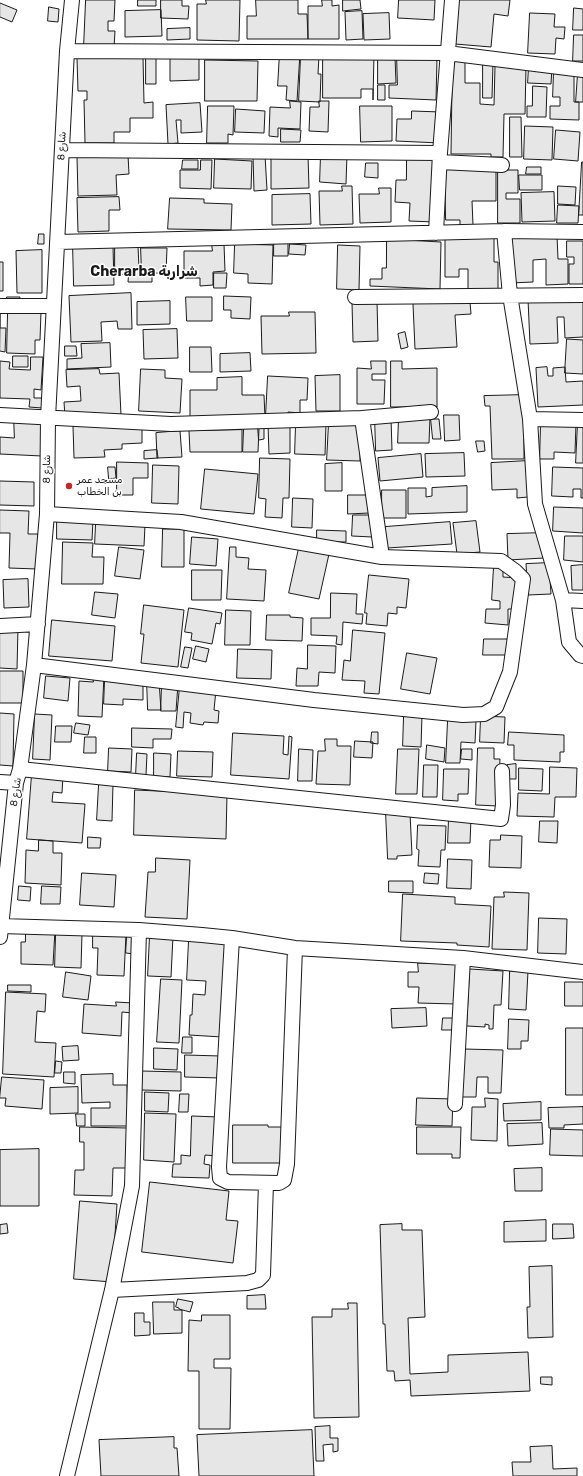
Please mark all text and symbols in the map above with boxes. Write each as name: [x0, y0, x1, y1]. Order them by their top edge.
street label: شارع 8: [55, 131, 69, 161]
district label: Cherarba شراربة: [90, 264, 198, 280]
street label: شارع 8: [41, 455, 53, 483]
place label: مسجد عمر بن الخطاب: [77, 474, 122, 498]
marker: مسجد عمر بن الخطاب: [64, 481, 74, 491]
street label: شارع 8: [8, 777, 24, 807]

